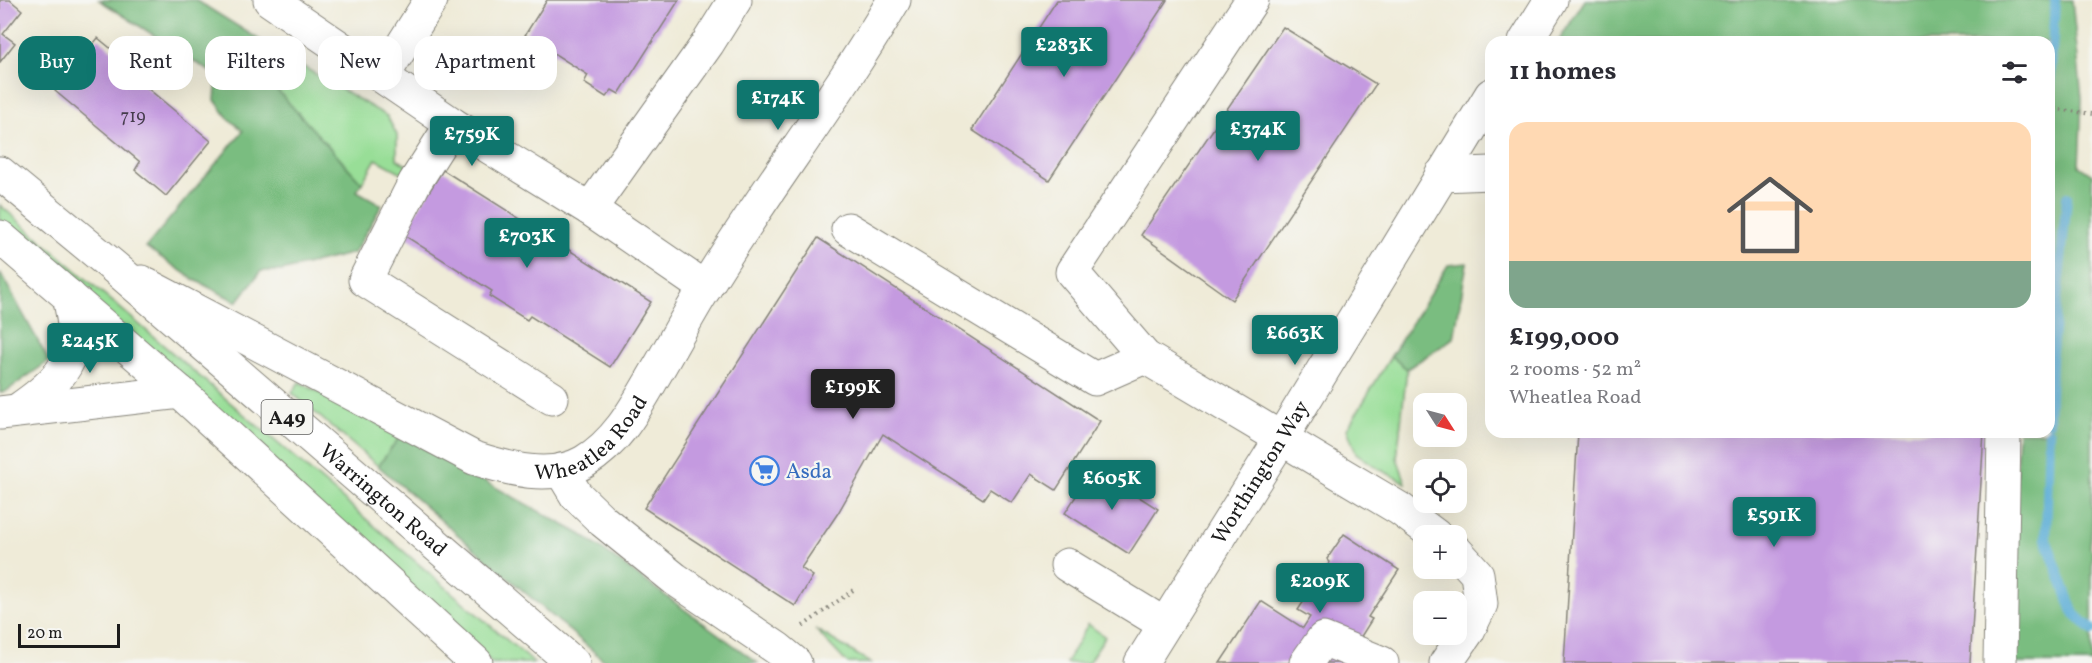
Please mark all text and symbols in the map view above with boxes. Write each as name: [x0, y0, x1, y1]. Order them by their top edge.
pin: £283K: [1022, 27, 1106, 78]
text: £283K: [1035, 32, 1093, 60]
chip: Buy: [18, 36, 96, 90]
chip: Rent: [108, 36, 193, 90]
chip: Filters: [205, 36, 306, 90]
chip: New: [318, 36, 402, 90]
chip: Apartment: [414, 36, 557, 90]
text: 11 homes: [1509, 54, 1616, 90]
icon: filters: [1998, 56, 2031, 89]
pin: £174K: [736, 80, 820, 131]
text: £174K: [751, 85, 805, 113]
house number: 719: [120, 105, 146, 130]
pin: £374K: [1216, 111, 1300, 162]
pin: £759K: [430, 116, 514, 167]
text: £374K: [1230, 116, 1286, 144]
text: £759K: [444, 121, 500, 149]
icon: home: [1716, 161, 1824, 269]
pin: £703K: [485, 218, 569, 269]
text: £703K: [498, 223, 556, 251]
pin: £663K: [1253, 315, 1337, 366]
text: £663K: [1266, 320, 1324, 348]
text: £199,000: [1509, 320, 1619, 356]
pin: £245K: [48, 323, 132, 374]
text: £245K: [61, 328, 119, 356]
text: 2 rooms · 52 m²: [1509, 356, 1641, 384]
pin: £199K: [811, 369, 895, 420]
text: £199K: [825, 374, 881, 402]
text: Wheatlea Road: [1509, 384, 1642, 412]
street label: Wheatlea Road: [534, 390, 655, 488]
north arrow: [1413, 393, 1467, 447]
map controls: [1413, 393, 1467, 645]
street label: Worthington Way: [1206, 395, 1317, 550]
road number: A49: [262, 400, 312, 434]
street label: Warrington Road: [313, 438, 453, 564]
supermarket icon: Asda: [749, 455, 781, 487]
place label: Asda: [786, 458, 832, 487]
button: locate: [1413, 459, 1467, 513]
pin: £605K: [1070, 460, 1154, 511]
text: £605K: [1083, 465, 1141, 493]
pin: £591K: [1732, 497, 1816, 548]
text: £591K: [1747, 502, 1801, 530]
button: +: [1413, 525, 1467, 579]
pin: £209K: [1278, 563, 1362, 614]
text: £209K: [1290, 568, 1350, 596]
button: −: [1413, 591, 1467, 645]
scale bar: [18, 621, 120, 648]
text: 20 m: [27, 623, 62, 645]

